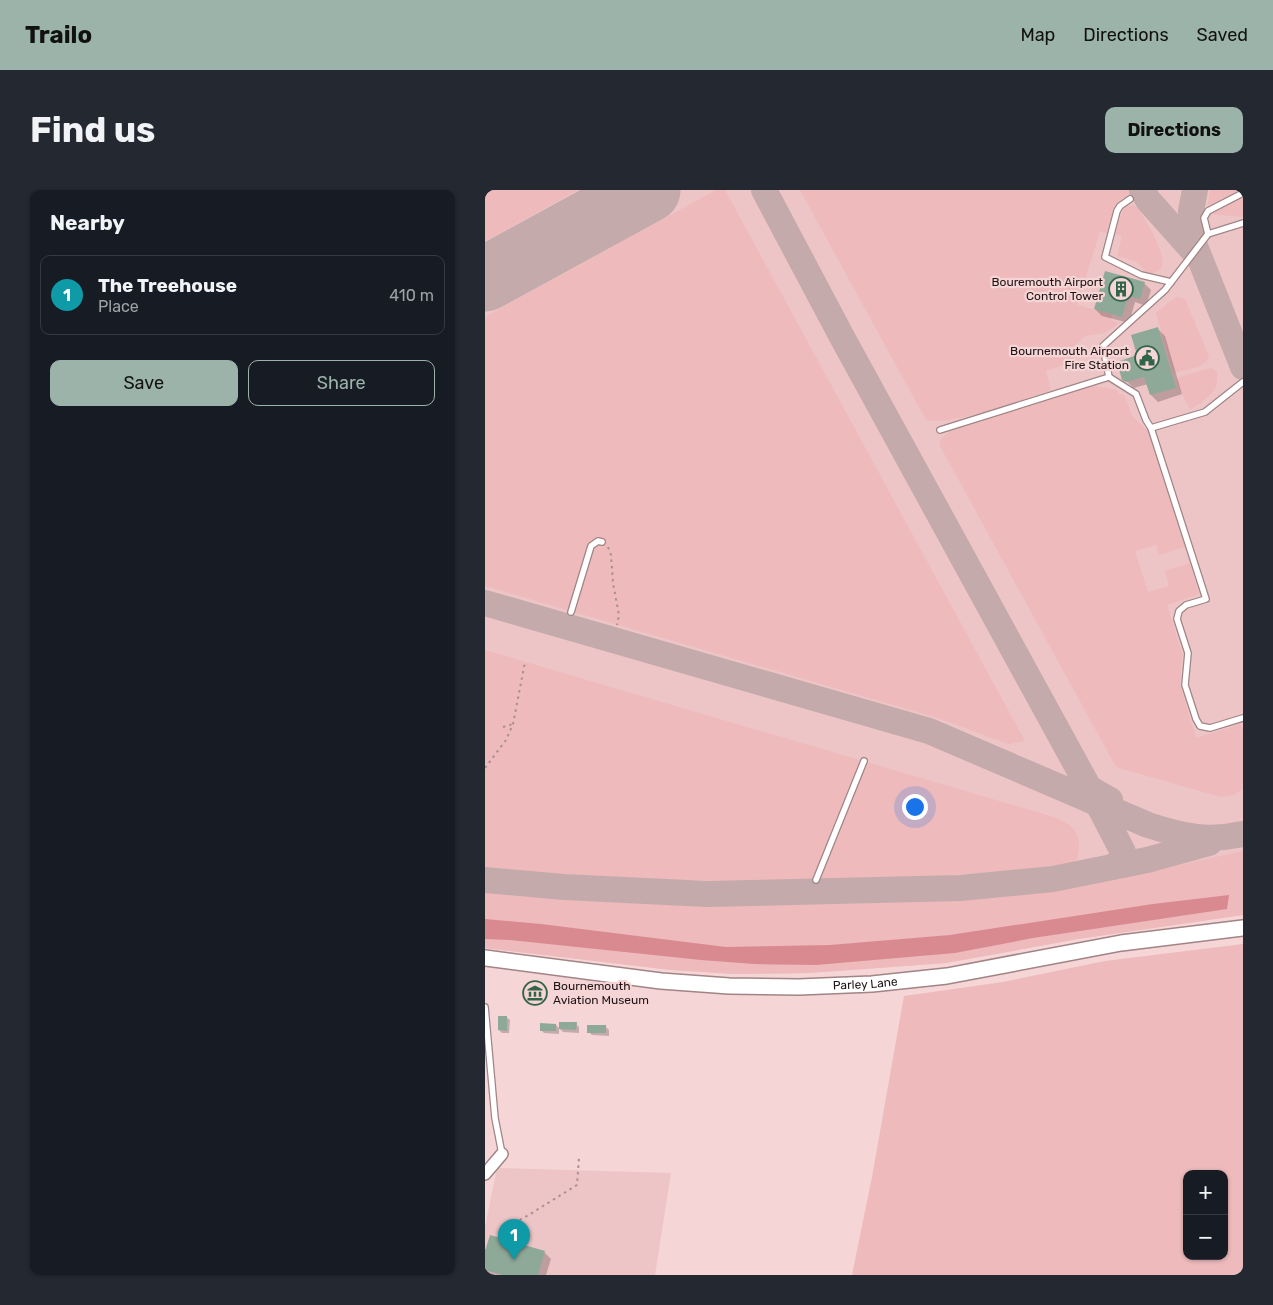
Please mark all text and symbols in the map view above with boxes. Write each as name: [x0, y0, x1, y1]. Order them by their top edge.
text: Trailo: [25, 21, 92, 49]
text: Map: [1020, 24, 1055, 46]
text: Directions: [1083, 24, 1169, 46]
text: Saved: [1197, 24, 1248, 46]
button: Directions: [1105, 107, 1243, 153]
text: Find us: [30, 109, 155, 151]
text: Nearby: [50, 210, 125, 235]
text: The Treehouse: [98, 274, 237, 297]
place label: Bouremouth Airport Control Tower: [992, 275, 1103, 303]
building icon: Bouremouth Airport Control Tower: [1108, 276, 1134, 302]
text: 1: [63, 286, 71, 305]
text: 410 m: [389, 286, 434, 305]
text: Place: [98, 297, 139, 316]
place label: Bournemouth Airport Fire Station: [1010, 344, 1129, 372]
public building icon: Bournemouth Airport Fire Station: [1134, 345, 1160, 371]
button: Save: [50, 360, 238, 406]
button: Share: [248, 360, 435, 406]
your location: [902, 794, 928, 820]
street label: Parley Lane: [833, 974, 899, 993]
place label: Bournemouth Aviation Museum: [553, 979, 649, 1007]
museum icon: Bournemouth Aviation Museum: [522, 980, 548, 1006]
map controls: [1183, 1170, 1228, 1260]
button: +: [1183, 1170, 1228, 1215]
button: −: [1183, 1215, 1228, 1260]
pin: 1: [498, 1219, 530, 1260]

